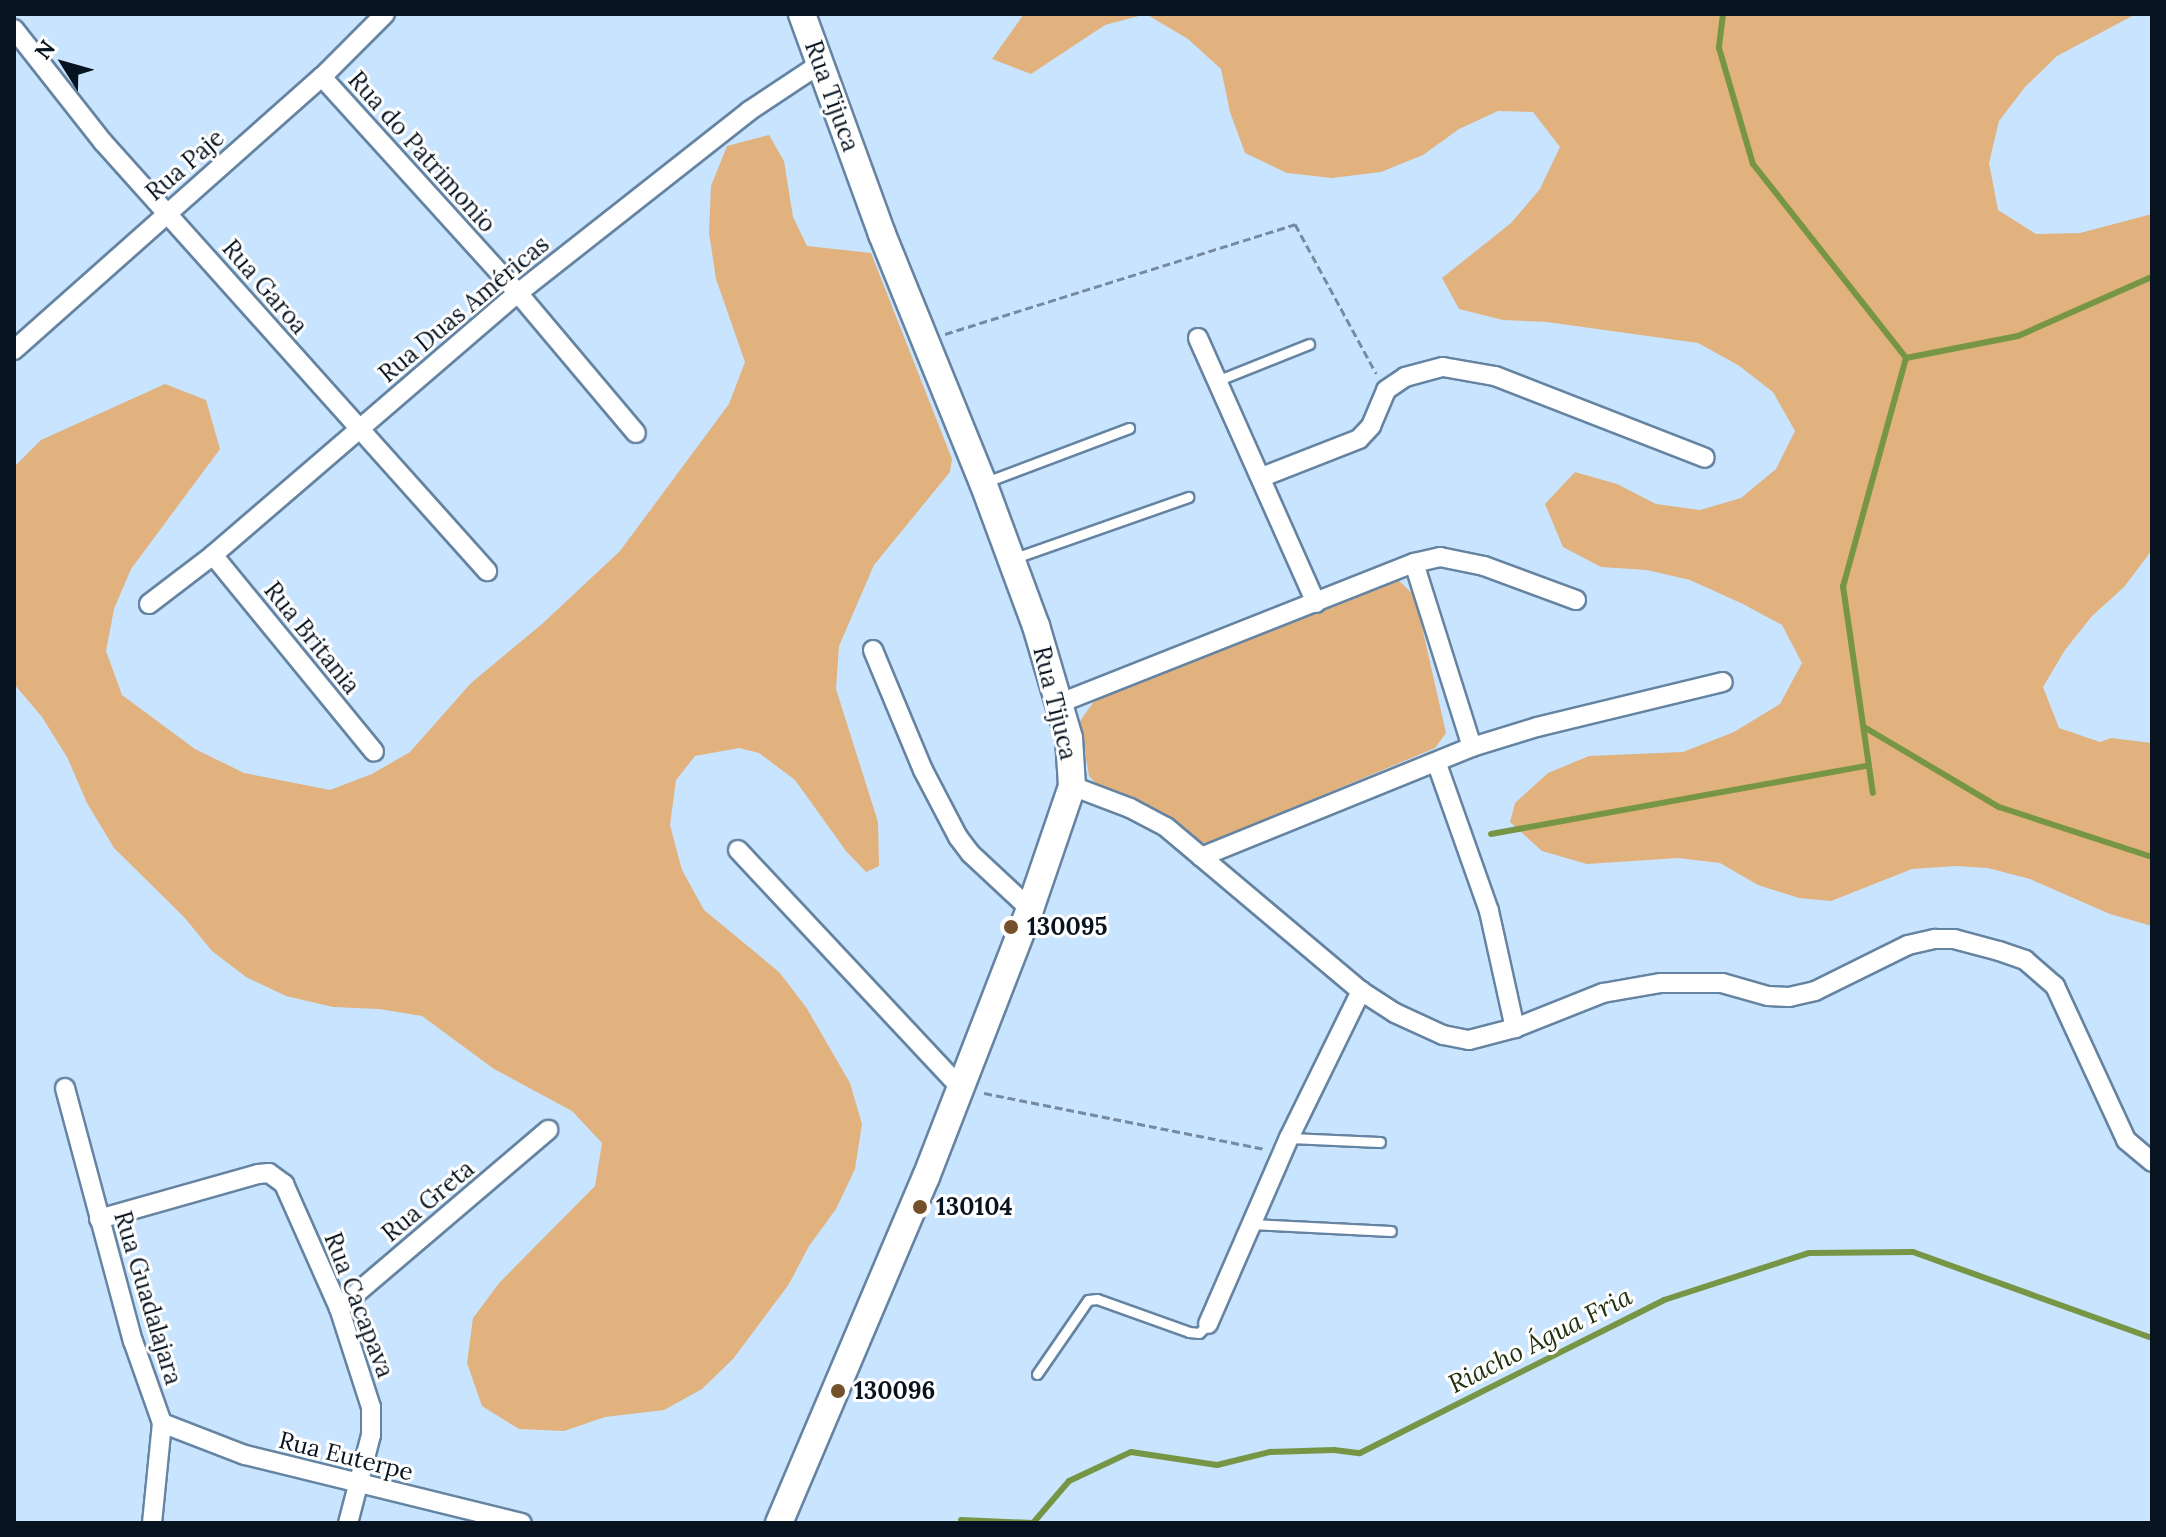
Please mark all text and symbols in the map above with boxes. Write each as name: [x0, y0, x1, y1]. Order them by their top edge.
north arrow: [24, 24, 104, 104]
text: N: [29, 34, 61, 65]
street label: Rua Tijuca: [799, 37, 865, 155]
street label: Rua do Patrimonio: [342, 66, 502, 238]
street label: Rua Paje: [140, 123, 230, 207]
street label: Rua Duas Américas: [373, 230, 555, 388]
street label: Rua Garoa: [216, 234, 314, 340]
street label: Rua Britania: [258, 576, 366, 700]
street label: Rua Tijuca: [1027, 643, 1083, 763]
place label: 130095: [1027, 913, 1107, 941]
marker: 130095: [1002, 918, 1020, 936]
street label: Rua Greta: [376, 1154, 480, 1248]
place label: 130104: [936, 1193, 1013, 1221]
marker: 130104: [911, 1198, 929, 1216]
street label: Rua Guadalajara: [108, 1208, 188, 1388]
street label: Rua Cacapava: [318, 1228, 400, 1382]
water label: Riacho Água Fria: [1443, 1280, 1637, 1400]
place label: 130096: [854, 1377, 935, 1405]
marker: 130096: [829, 1382, 847, 1400]
street label: Rua Euterpe: [276, 1425, 416, 1487]

